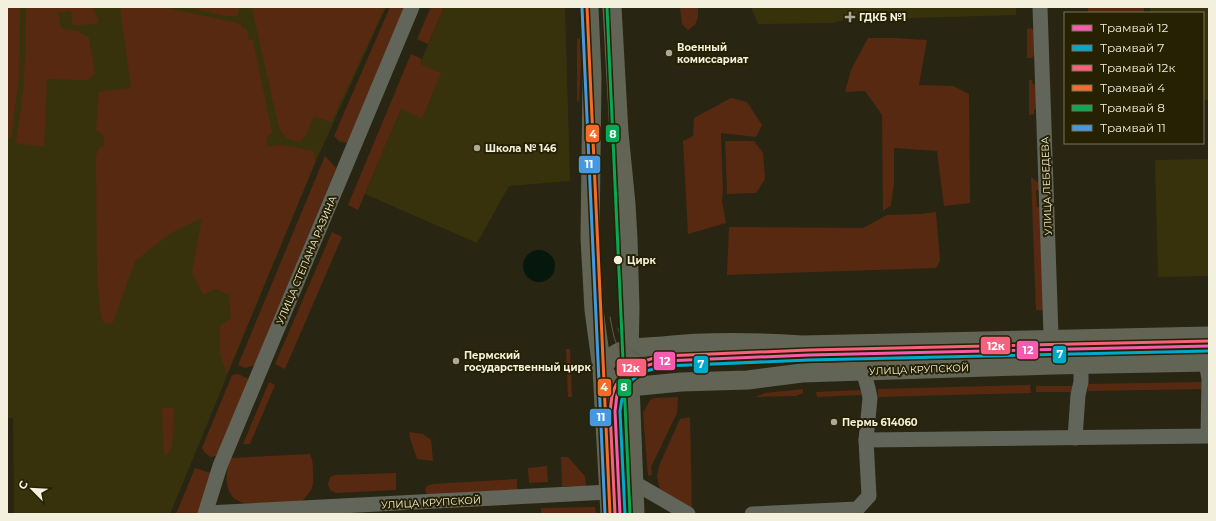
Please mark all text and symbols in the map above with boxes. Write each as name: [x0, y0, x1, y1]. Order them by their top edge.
marker: ГДКБ №1: [844, 11, 856, 23]
place label: ГДКБ №1: [859, 11, 906, 24]
legend: [1064, 12, 1204, 144]
text: Трамвай 12: [1100, 20, 1169, 35]
text: Трамвай 7: [1100, 40, 1164, 55]
place label: Военный комиссариат: [677, 41, 749, 66]
marker: Военный комиссариат: [664, 48, 674, 58]
text: Трамвай 12к: [1100, 60, 1175, 75]
text: Трамвай 4: [1100, 80, 1165, 95]
text: Трамвай 8: [1100, 100, 1165, 115]
text: Трамвай 11: [1100, 120, 1166, 135]
line badge: 4: [585, 124, 600, 143]
line badge: 8: [605, 124, 620, 143]
text: 4: [589, 127, 597, 141]
text: 8: [609, 127, 617, 141]
street label: УЛИЦА ЛЕБЕДЕВА: [1038, 136, 1055, 236]
place label: Школа № 146: [485, 142, 557, 155]
marker: Школа № 146: [472, 143, 482, 153]
line badge: 11: [578, 155, 601, 174]
text: 11: [585, 157, 593, 171]
street label: УЛИЦА СТЕПАНА РАЗИНА: [273, 193, 340, 327]
marker: Цирк: [612, 254, 624, 266]
place label: Цирк: [627, 254, 656, 267]
line badge: 12к: [980, 336, 1011, 355]
text: 12к: [987, 339, 1006, 353]
line badge: 12: [1016, 340, 1039, 360]
text: 12: [1023, 343, 1034, 357]
line badge: 7: [1052, 345, 1067, 364]
text: 7: [1057, 347, 1064, 361]
place label: Пермский государственный цирк: [464, 349, 591, 374]
line badge: 12: [653, 351, 676, 371]
text: 12: [660, 354, 671, 368]
line badge: 7: [693, 355, 709, 374]
marker: Пермский государственный цирк: [451, 356, 461, 366]
text: 7: [698, 357, 705, 371]
line badge: 12к: [616, 358, 647, 377]
text: 12к: [622, 361, 641, 375]
street label: УЛИЦА КРУПСКОЙ: [869, 361, 969, 378]
line badge: 4: [597, 378, 612, 397]
line badge: 8: [617, 378, 632, 397]
text: 4: [600, 380, 608, 394]
text: 8: [620, 380, 628, 394]
line badge: 11: [589, 408, 612, 427]
text: 11: [597, 410, 605, 424]
place label: Пермь 614060: [842, 416, 918, 429]
marker: Пермь 614060: [829, 417, 839, 427]
north arrow: [12, 469, 52, 509]
text: С: [15, 478, 31, 491]
street label: УЛИЦА КРУПСКОЙ: [381, 493, 481, 512]

